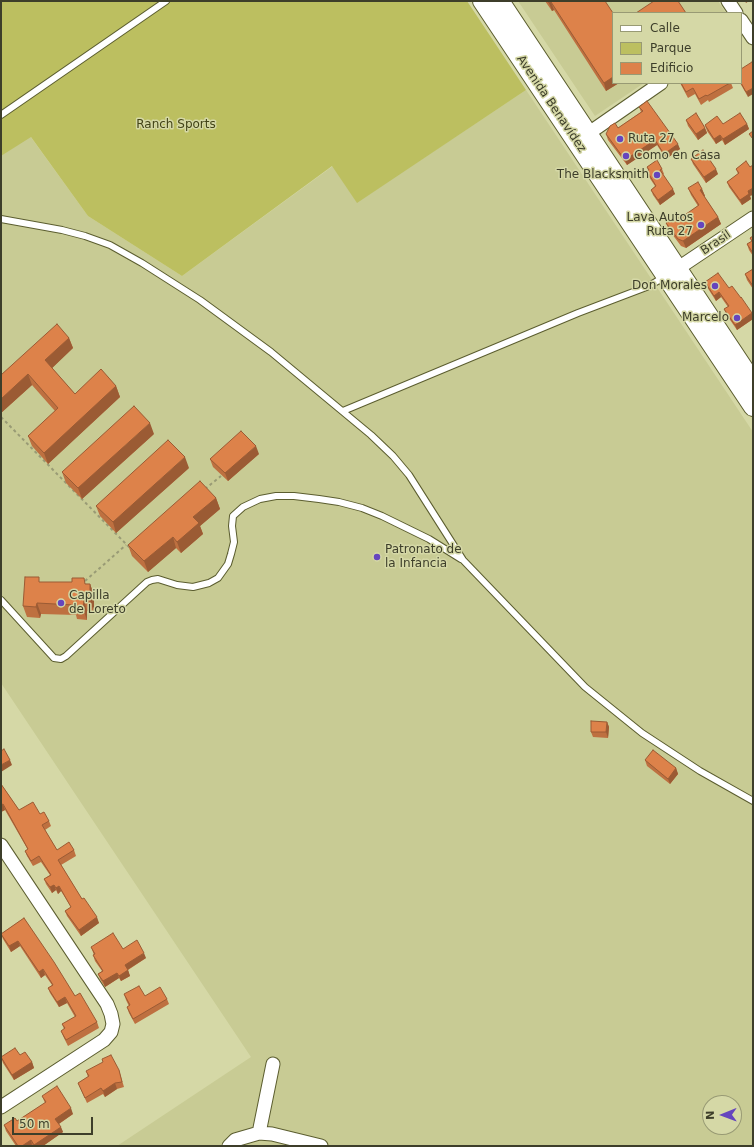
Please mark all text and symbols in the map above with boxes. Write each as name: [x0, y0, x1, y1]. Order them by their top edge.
legend: [612, 12, 742, 84]
text: Calle: [650, 21, 680, 35]
text: Parque: [650, 41, 691, 55]
street label: Avenida Benavídez: [513, 53, 589, 155]
text: Edificio: [650, 61, 693, 75]
park label: Ranch Sports: [136, 118, 216, 132]
place label: Ruta 27: [628, 132, 675, 146]
marker: Ruta 27: [615, 134, 625, 144]
place label: Como en Casa: [634, 149, 721, 163]
marker: Como en Casa: [621, 151, 631, 161]
place label: The Blacksmith: [557, 168, 649, 182]
marker: The Blacksmith: [652, 170, 662, 180]
place label: Lava Autos Ruta 27: [627, 211, 693, 239]
marker: Lava Autos Ruta 27: [696, 220, 706, 230]
street label: Brasil: [698, 228, 734, 258]
place label: Don Morales: [632, 279, 707, 293]
marker: Don Morales: [710, 281, 720, 291]
place label: Marcelo: [682, 311, 729, 325]
marker: Marcelo: [732, 313, 742, 323]
place label: Patronato de la Infancia: [385, 543, 462, 571]
marker: Patronato de la Infancia: [372, 552, 382, 562]
place label: Capilla de Loreto: [69, 589, 126, 617]
marker: Capilla de Loreto: [56, 598, 66, 608]
north arrow: [702, 1095, 742, 1135]
scale bar: [14, 1109, 95, 1135]
text: N: [704, 1110, 717, 1120]
text: 50 m: [19, 1117, 50, 1131]

